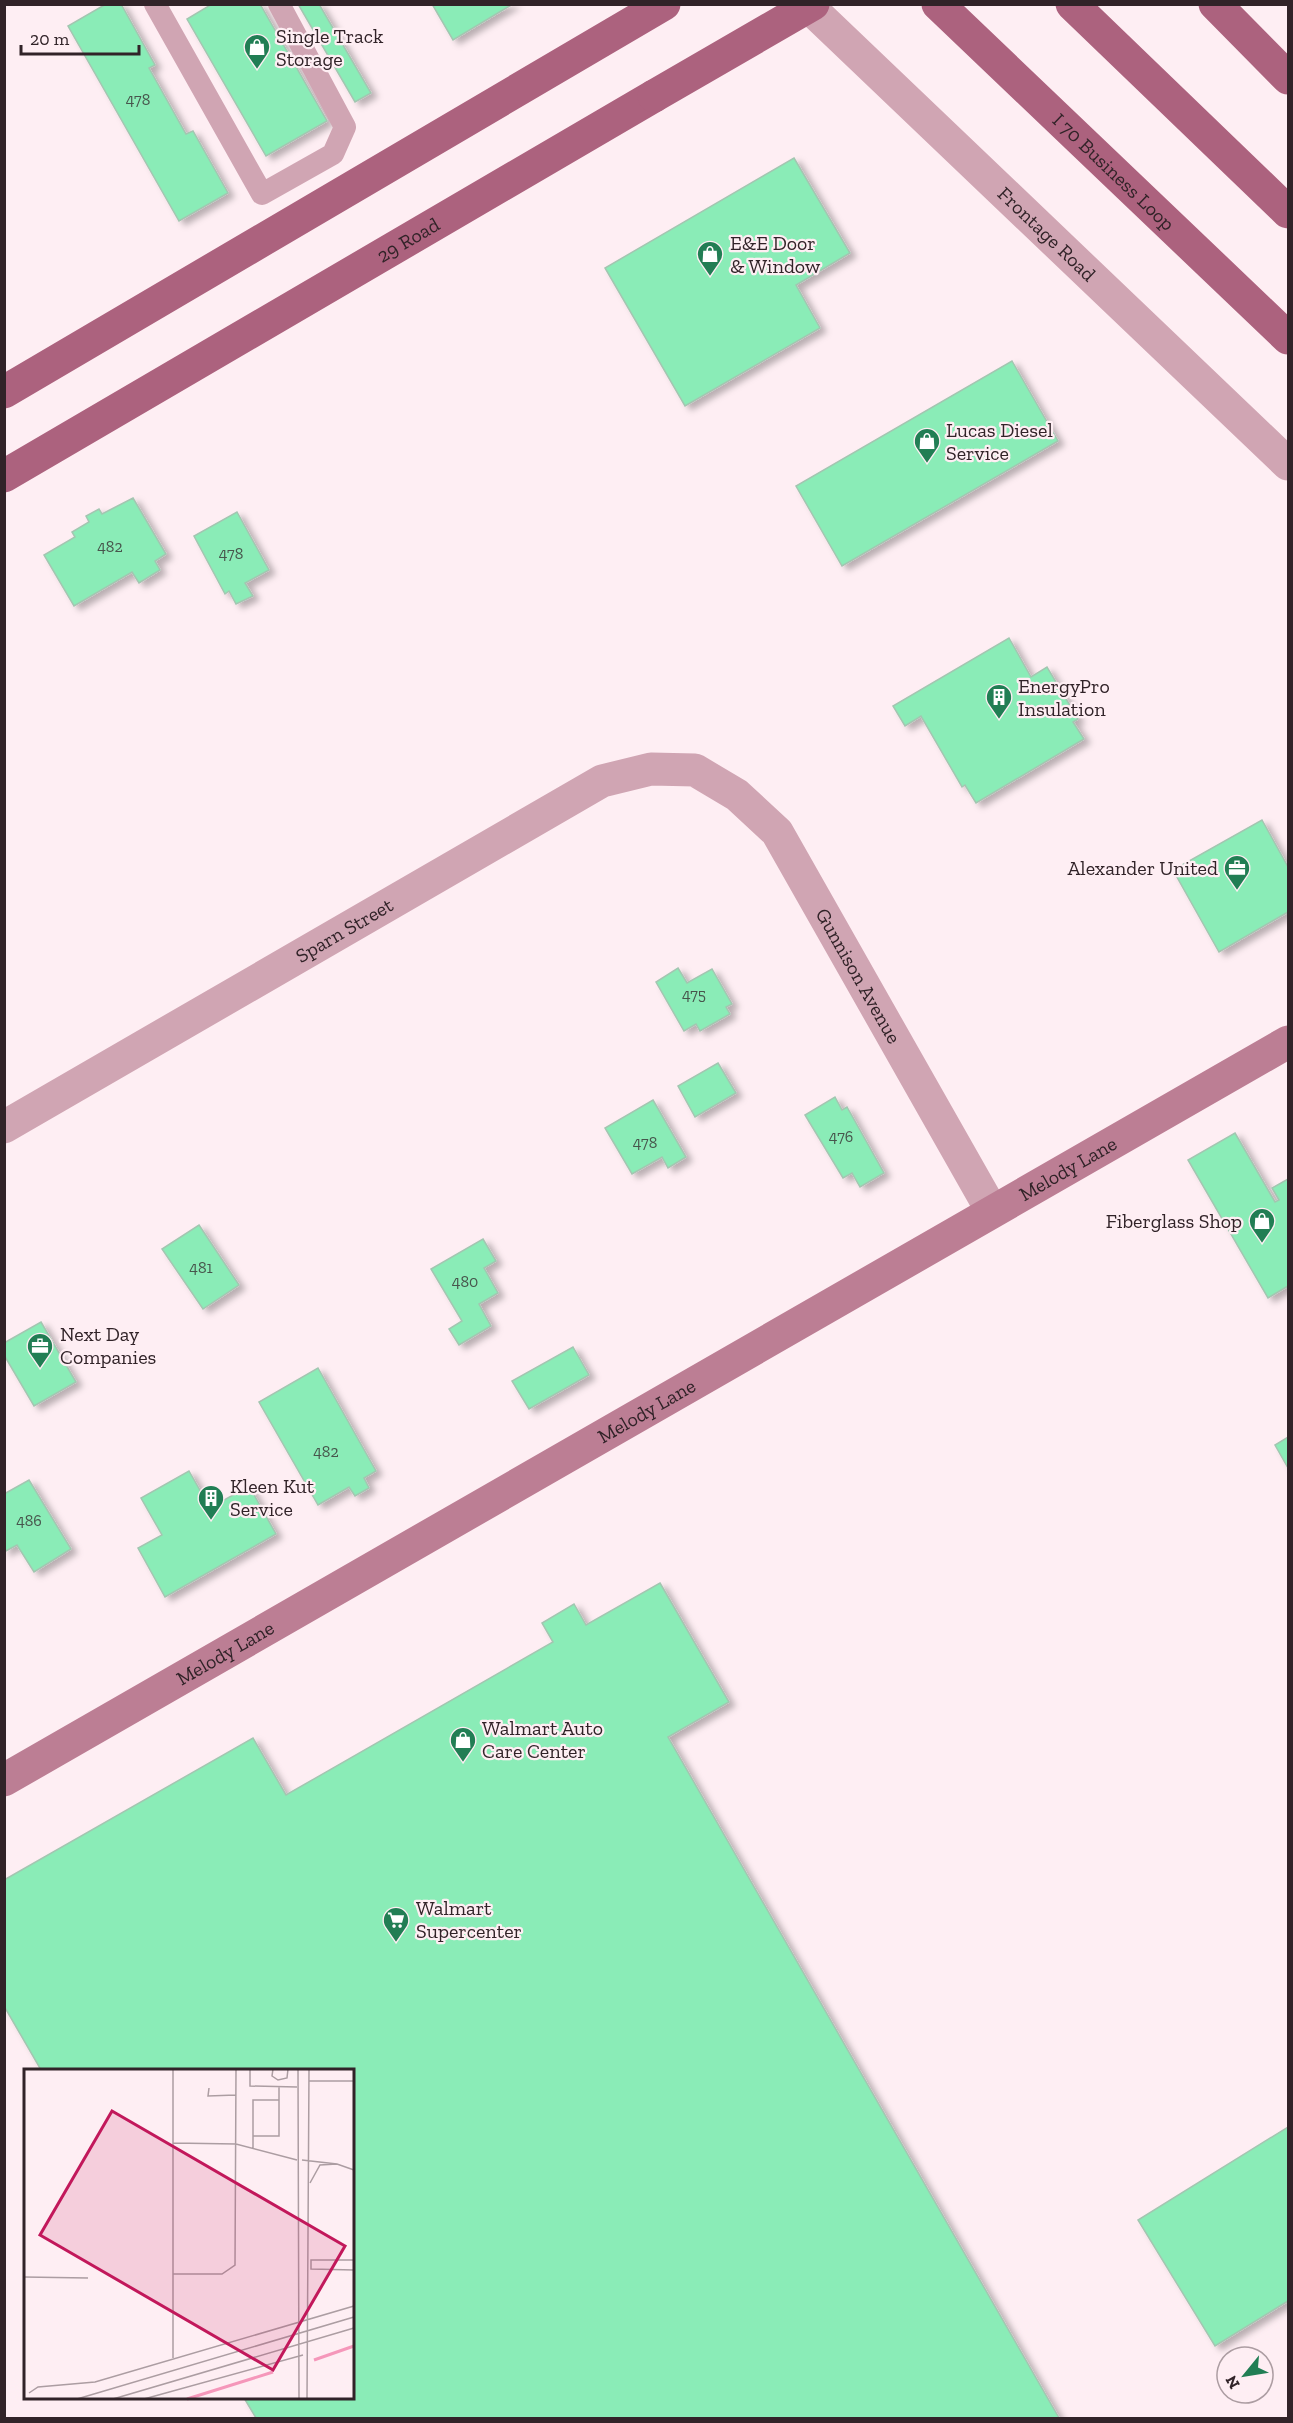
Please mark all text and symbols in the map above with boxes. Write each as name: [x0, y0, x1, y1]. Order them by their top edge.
scale bar: [21, 18, 140, 56]
place label: Single Track Storage: [276, 24, 384, 71]
text: 20 m: [30, 28, 70, 50]
shop icon: Single Track Storage: [242, 32, 272, 70]
house number: 478: [126, 90, 150, 109]
street label: I 70 Business Loop: [1048, 108, 1180, 236]
street label: Frontage Road: [993, 182, 1101, 286]
street label: 29 Road: [372, 212, 444, 267]
place label: E&E Door & Window: [730, 231, 821, 278]
shop icon: E&E Door & Window: [695, 239, 725, 277]
place label: Lucas Diesel Service: [946, 418, 1053, 465]
shop icon: Lucas Diesel Service: [912, 426, 942, 464]
house number: 482: [97, 537, 123, 556]
house number: 478: [219, 544, 243, 563]
place label: EnergyPro Insulation: [1018, 674, 1110, 721]
building icon: EnergyPro Insulation: [984, 682, 1014, 720]
office icon: Alexander United: [1222, 853, 1252, 891]
place label: Alexander United: [1067, 856, 1218, 880]
street label: Sparn Street: [291, 892, 398, 968]
street label: Gunnison Avenue: [811, 904, 906, 1048]
house number: 475: [682, 985, 706, 1004]
house number: 476: [829, 1127, 853, 1146]
street label: Melody Lane: [1015, 1131, 1121, 1206]
house number: 478: [633, 1133, 657, 1152]
shop icon: Fiberglass Shop: [1247, 1206, 1277, 1244]
place label: Fiberglass Shop: [1106, 1209, 1242, 1233]
house number: 481: [189, 1258, 213, 1277]
house number: 480: [452, 1272, 478, 1291]
place label: Next Day Companies: [60, 1322, 156, 1369]
office icon: Next Day Companies: [25, 1331, 55, 1369]
street label: Melody Lane: [593, 1373, 700, 1448]
house number: 482: [313, 1442, 339, 1461]
place label: Kleen Kut Service: [230, 1474, 315, 1521]
building icon: Kleen Kut Service: [196, 1483, 226, 1521]
house number: 486: [16, 1511, 42, 1530]
street label: Melody Lane: [172, 1615, 278, 1690]
place label: Walmart Auto Care Center: [482, 1716, 603, 1763]
shop icon: Walmart Auto Care Center: [448, 1725, 478, 1763]
place label: Walmart Supercenter: [416, 1896, 522, 1943]
supermarket icon: Walmart Supercenter: [381, 1905, 411, 1943]
inset map: [24, 2069, 354, 2399]
north arrow: [1215, 2345, 1275, 2405]
text: N: [1221, 2372, 1244, 2392]

